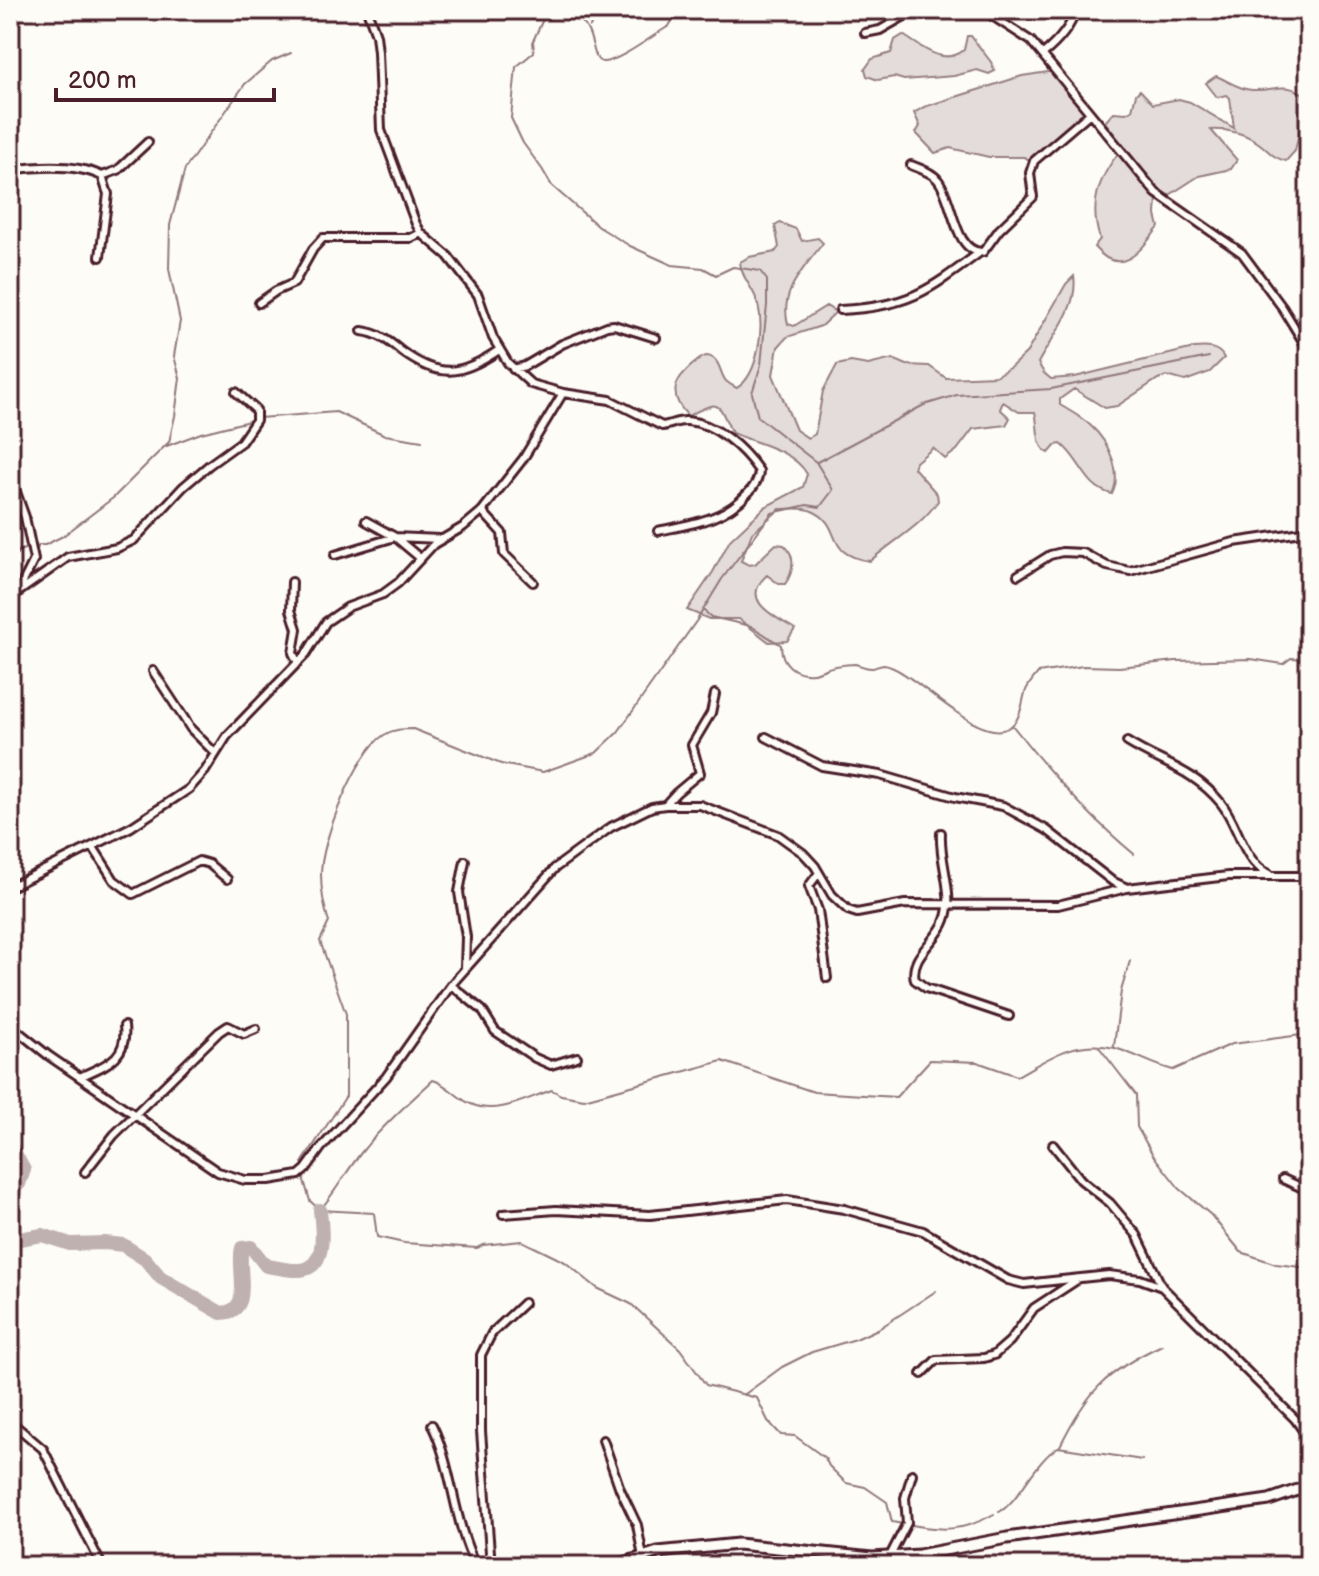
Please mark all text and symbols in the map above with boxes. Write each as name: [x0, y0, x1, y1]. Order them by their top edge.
scale bar: [56, 52, 274, 102]
text: 200 m: [68, 66, 137, 95]

